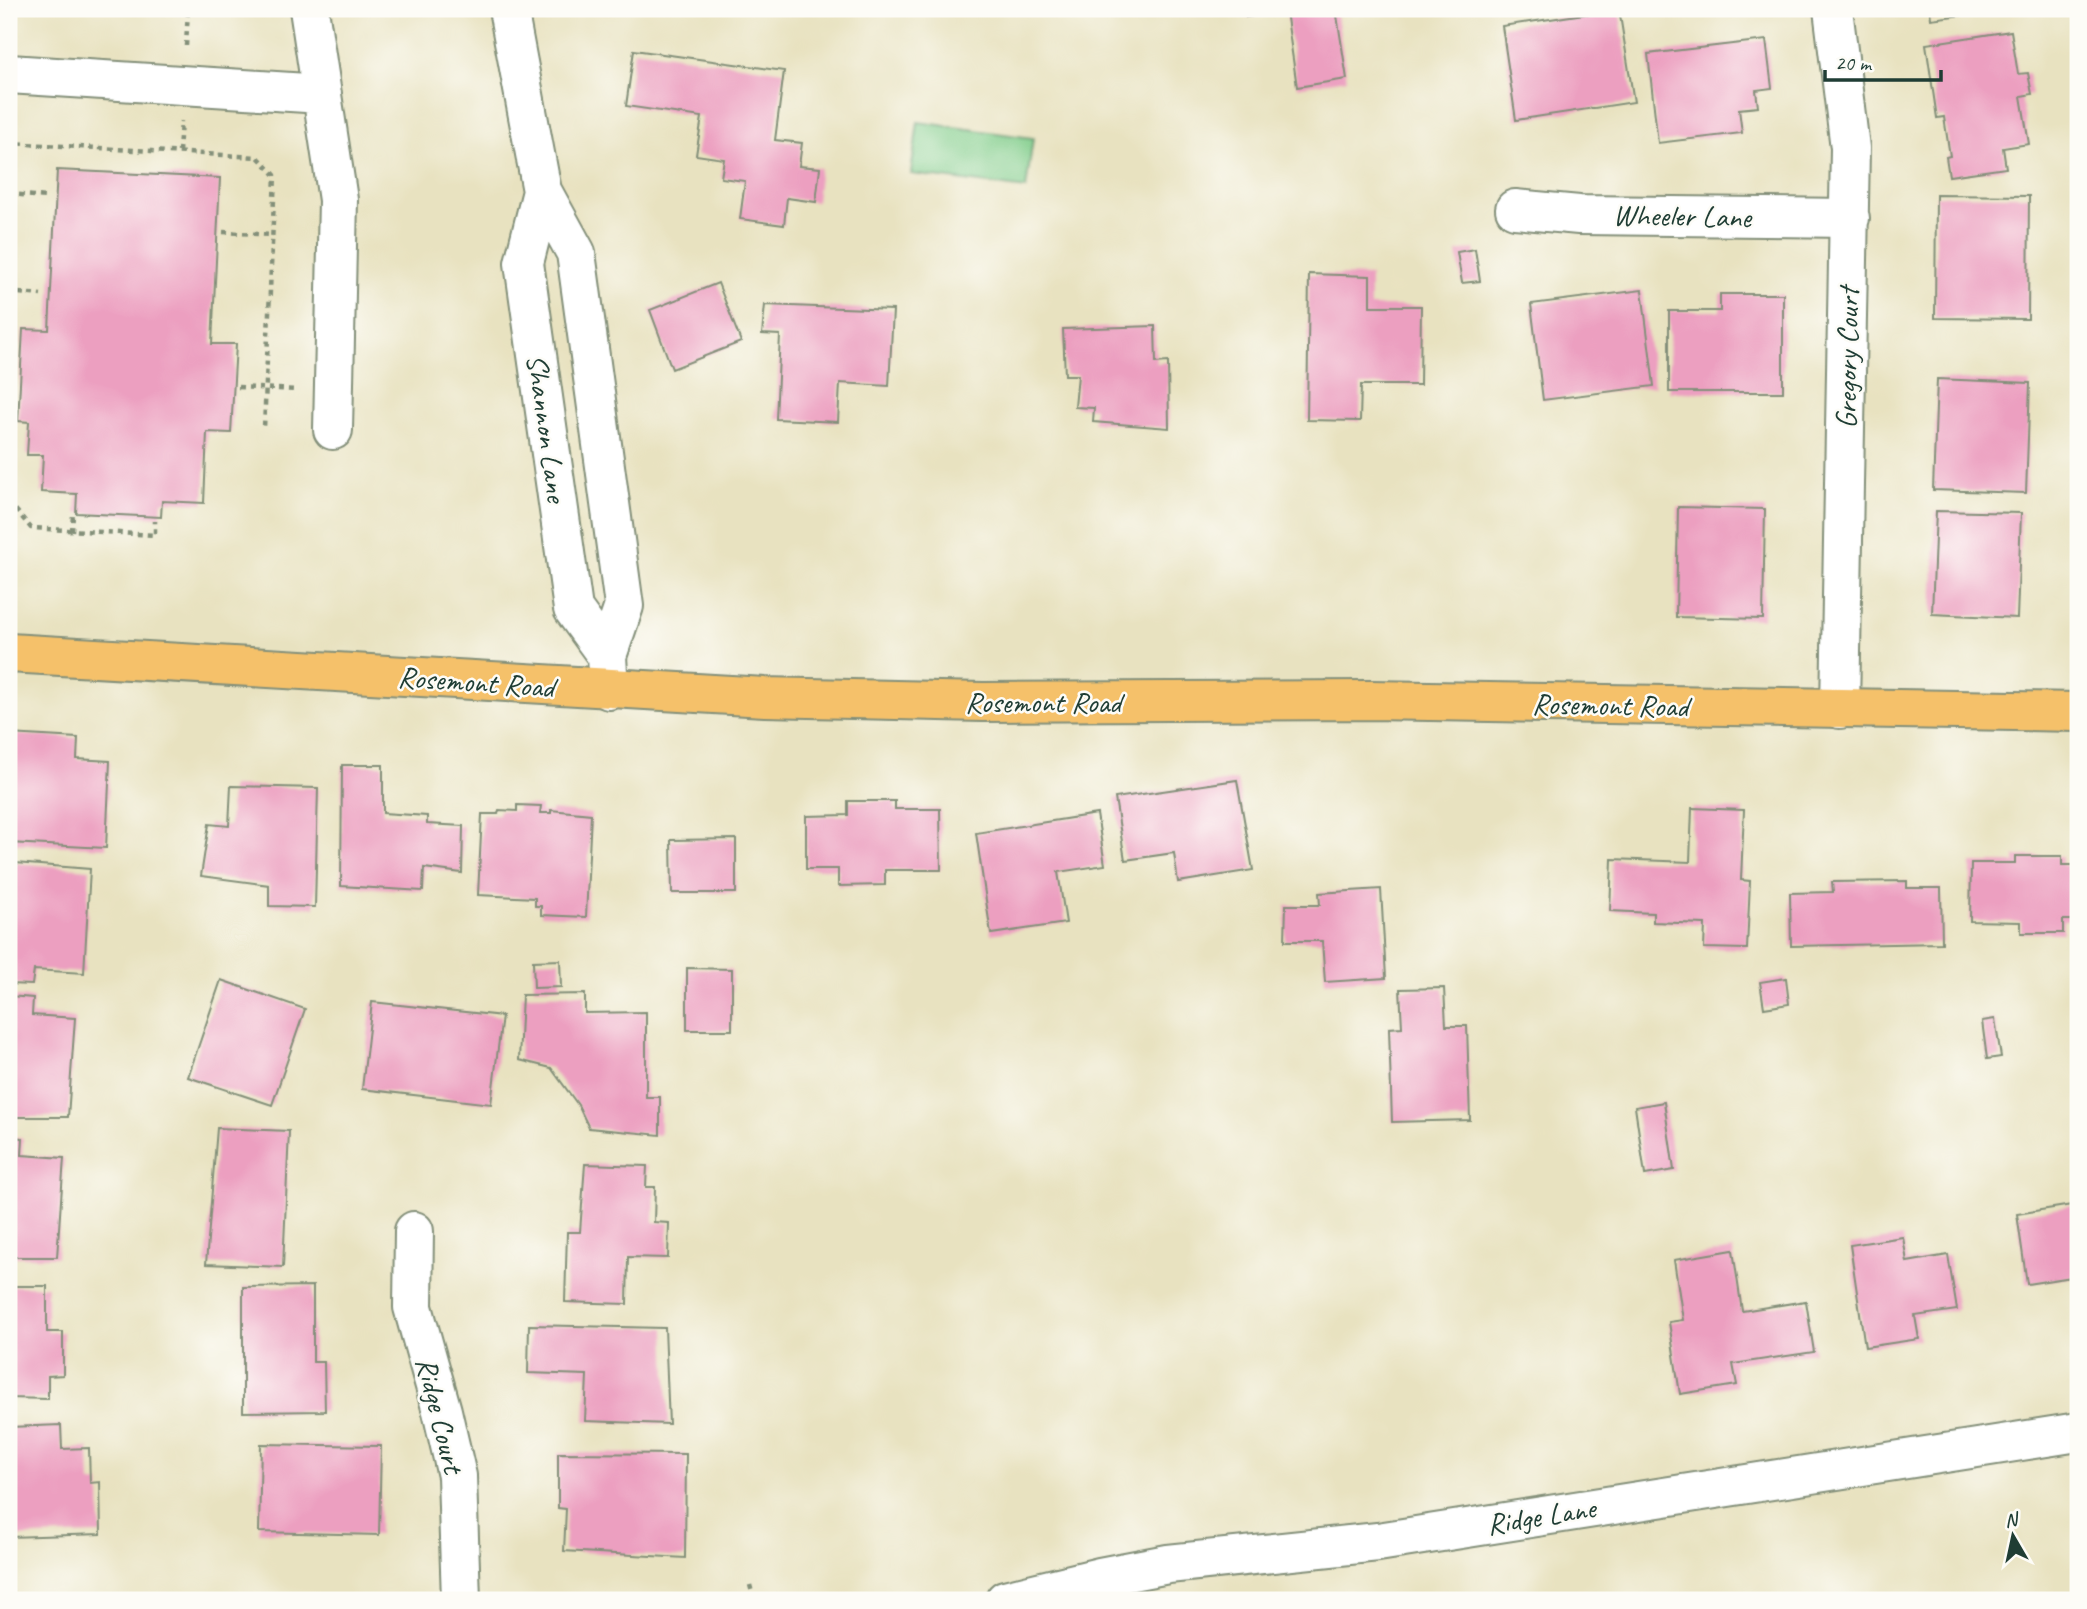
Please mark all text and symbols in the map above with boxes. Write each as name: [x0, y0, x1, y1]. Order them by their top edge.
scale bar: [1825, 38, 1940, 82]
text: 20 m: [1835, 50, 1873, 76]
street label: Wheeler Lane: [1613, 196, 1754, 236]
street label: Gregory Court: [1827, 283, 1867, 429]
street label: Shannon Lane: [518, 352, 576, 507]
street label: Rosemont Road: [397, 658, 559, 707]
street label: Rosemont Road: [965, 683, 1125, 721]
street label: Rosemont Road: [1532, 685, 1693, 725]
street label: Ridge Court: [407, 1353, 473, 1480]
street label: Ridge Lane: [1484, 1488, 1600, 1543]
north arrow: [1979, 1500, 2048, 1570]
text: N: [2003, 1507, 2021, 1533]

